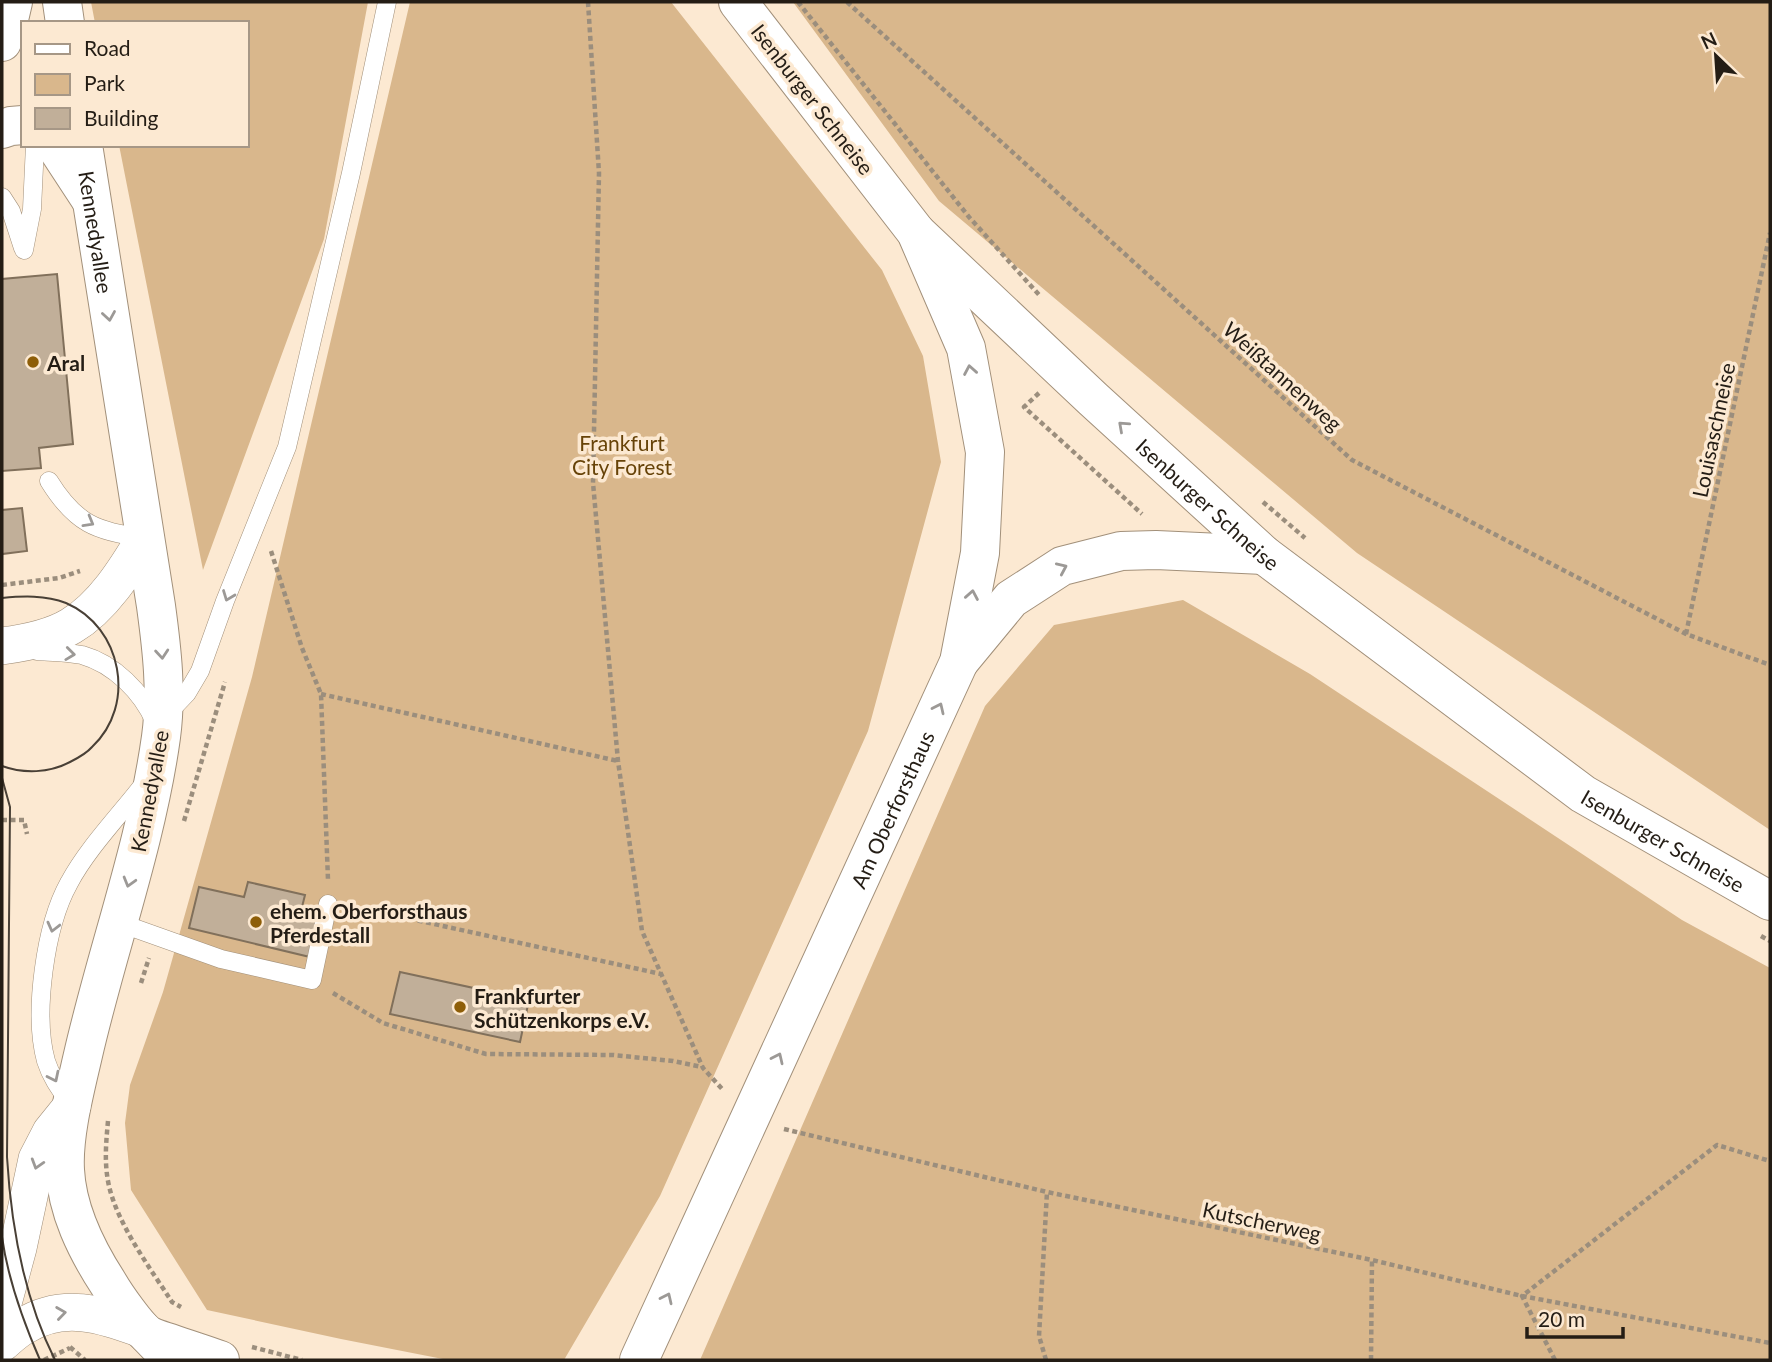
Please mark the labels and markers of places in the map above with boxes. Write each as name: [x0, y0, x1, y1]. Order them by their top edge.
place label: Aral: [46, 350, 85, 375]
marker: Aral: [25, 354, 41, 370]
place label: ehem. Oberforsthaus Pferdestall: [270, 898, 467, 947]
marker: ehem. Oberforsthaus Pferdestall: [248, 914, 264, 930]
place label: Frankfurter Schützenkorps e.V.: [474, 983, 649, 1032]
marker: Frankfurter Schützenkorps e.V.: [452, 999, 468, 1015]

